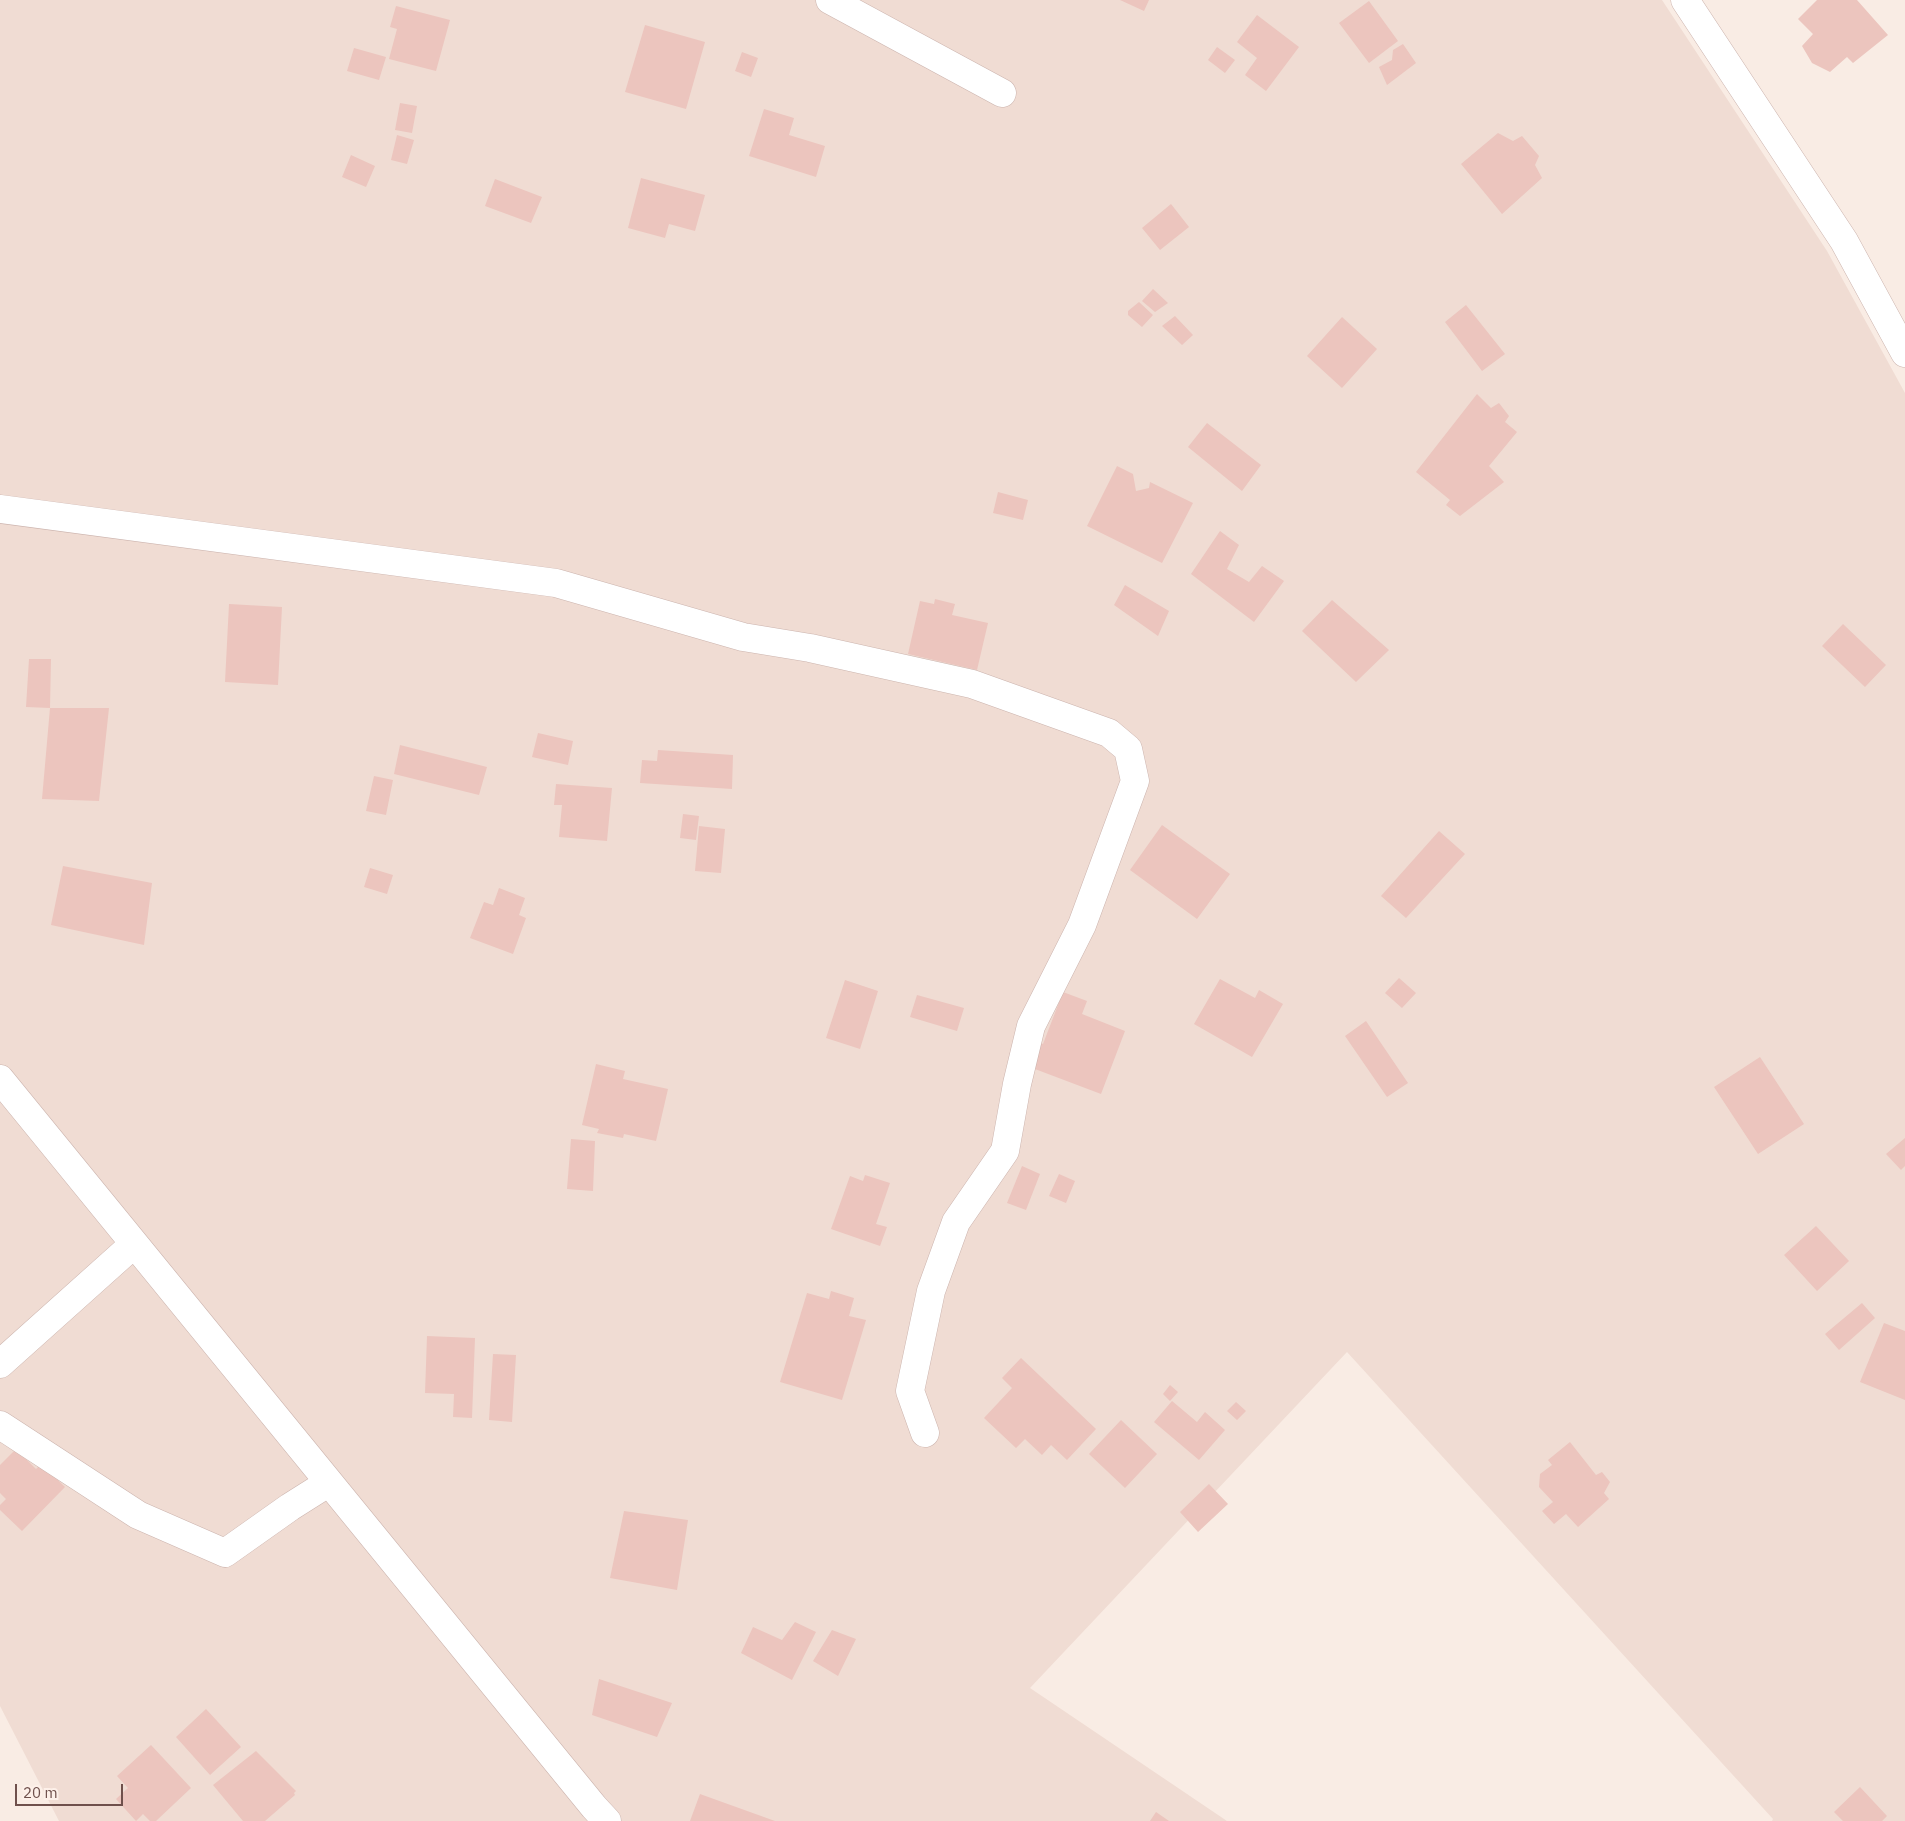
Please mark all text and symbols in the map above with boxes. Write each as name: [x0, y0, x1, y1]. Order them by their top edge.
scale bar: [18, 1774, 125, 1806]
text: 20 m: [23, 1783, 58, 1802]

